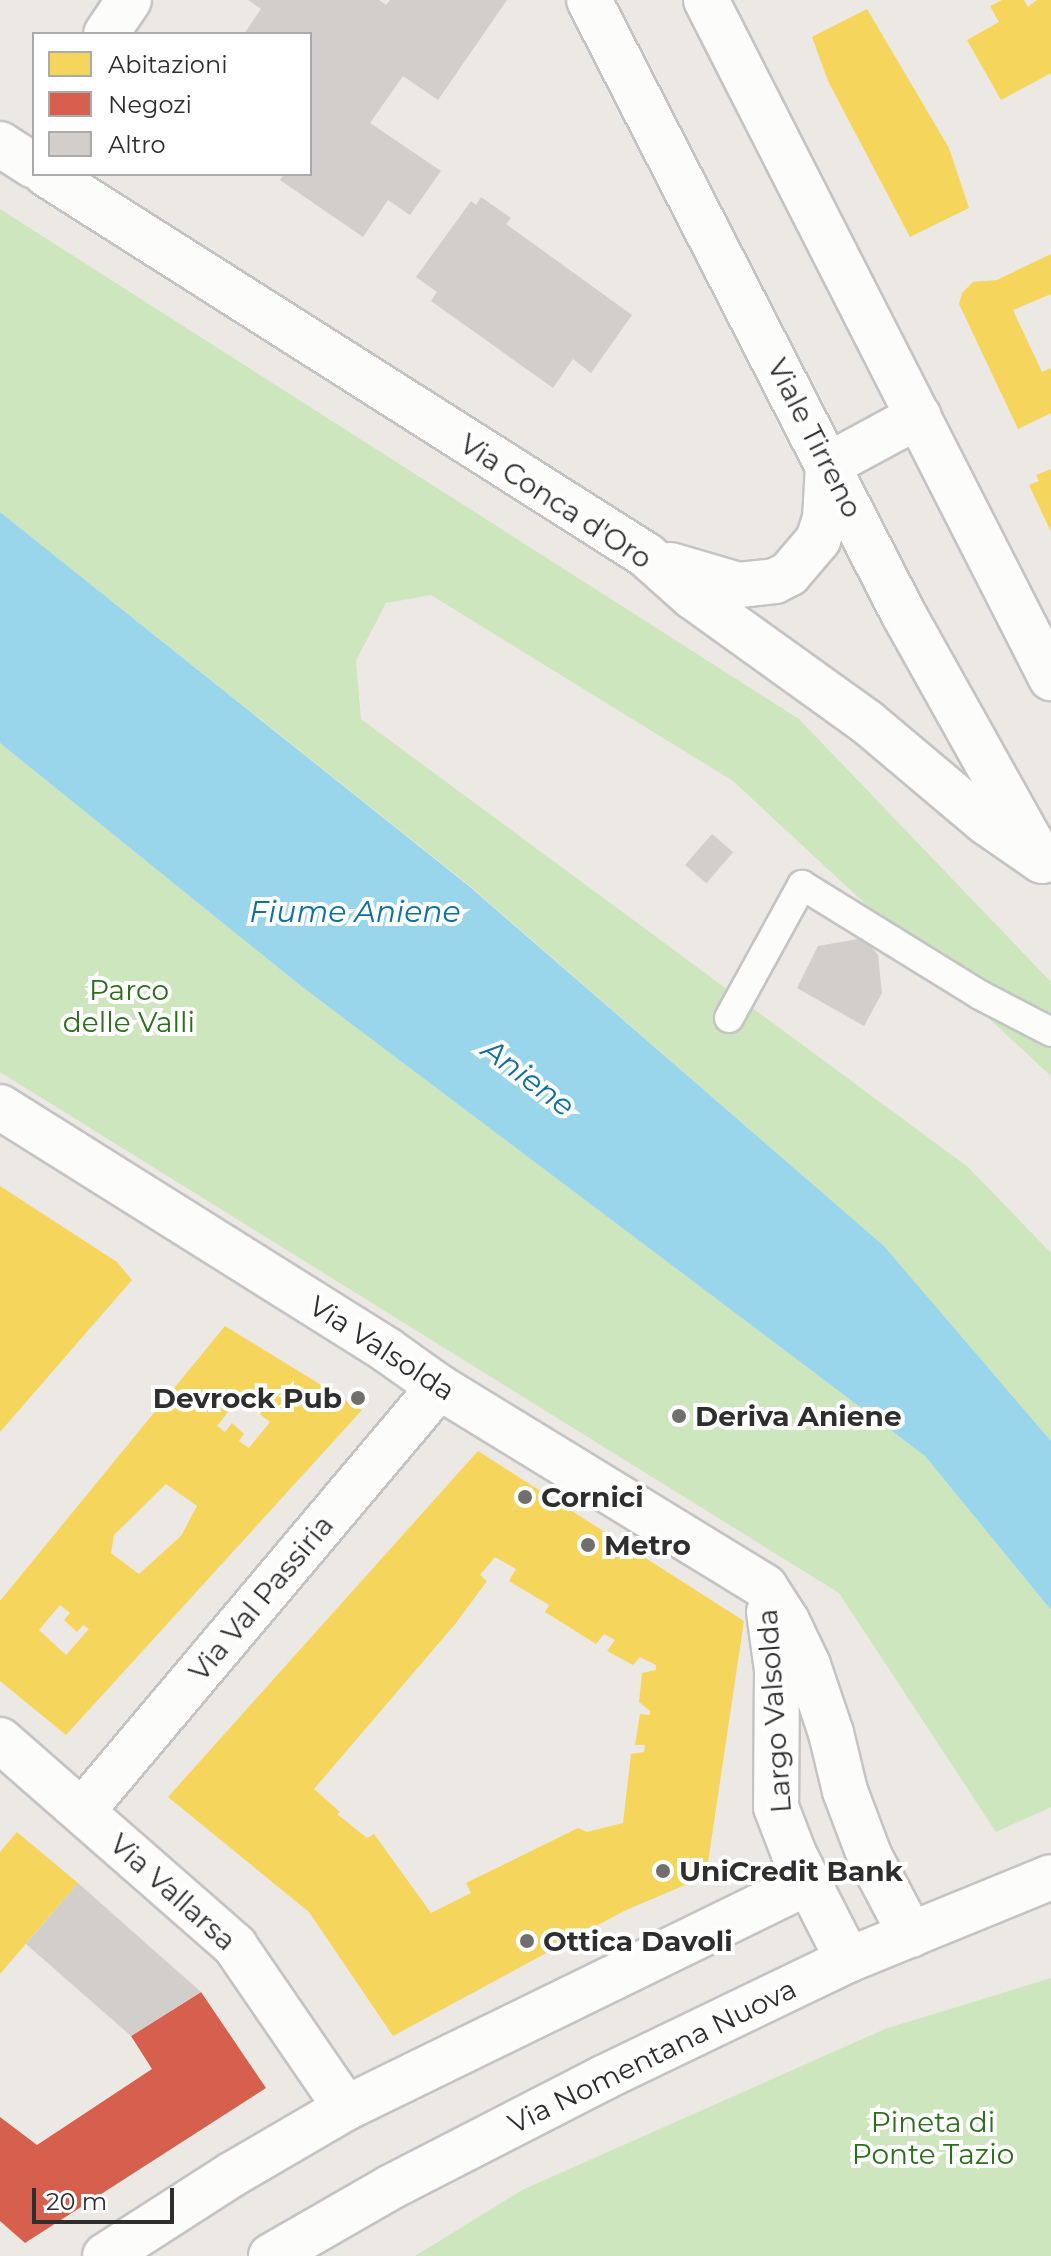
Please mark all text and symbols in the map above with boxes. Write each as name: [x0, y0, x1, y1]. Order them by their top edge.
legend: [32, 32, 312, 176]
text: Abitazioni: [108, 50, 228, 79]
text: Negozi: [108, 90, 192, 119]
text: Altro: [108, 130, 166, 159]
street label: Viale Tirreno: [761, 353, 869, 523]
street label: Via Conca d'Oro: [454, 426, 658, 576]
water label: Fiume Aniene: [249, 894, 461, 930]
park label: Parco delle Valli: [63, 973, 195, 1039]
water label: Aniene: [475, 1032, 581, 1124]
street label: Via Valsolda: [303, 1289, 461, 1407]
place label: Devrock Pub: [153, 1381, 342, 1415]
marker: Devrock Pub: [349, 1389, 367, 1407]
place label: Deriva Aniene: [695, 1399, 902, 1433]
marker: Deriva Aniene: [670, 1407, 688, 1425]
place label: Cornici: [541, 1480, 644, 1514]
marker: Cornici: [516, 1488, 534, 1506]
street label: Via Val Passiria: [182, 1508, 340, 1688]
place label: Metro: [604, 1528, 691, 1562]
marker: Metro: [579, 1536, 597, 1554]
street label: Largo Valsolda: [750, 1608, 798, 1814]
street label: Via Vallarsa: [103, 1827, 243, 1957]
place label: UniCredit Bank: [679, 1854, 903, 1888]
marker: UniCredit Bank: [654, 1862, 672, 1880]
place label: Ottica Davoli: [543, 1924, 733, 1958]
marker: Ottica Davoli: [518, 1932, 536, 1950]
street label: Via Nomentana Nuova: [502, 1972, 802, 2140]
park label: Pineta di Ponte Tazio: [852, 2105, 1014, 2171]
scale bar: [36, 2172, 178, 2222]
text: 20 m: [46, 2187, 107, 2216]

